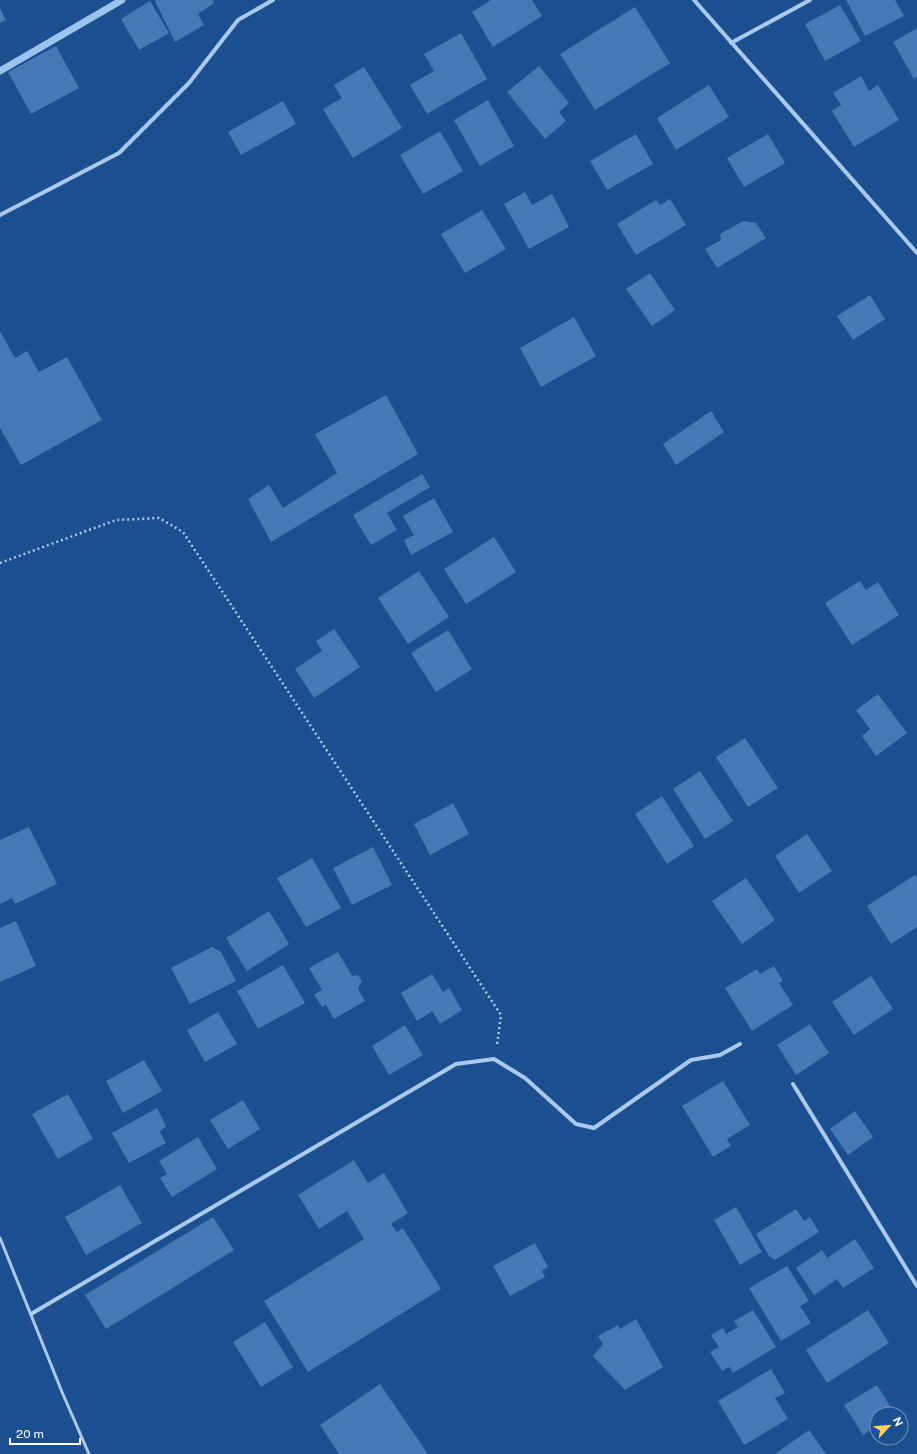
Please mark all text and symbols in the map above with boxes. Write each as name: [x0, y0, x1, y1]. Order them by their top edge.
north arrow: [869, 1406, 909, 1446]
text: N: [891, 1415, 905, 1428]
scale bar: [10, 1420, 80, 1446]
text: 20 m: [16, 1427, 44, 1441]

